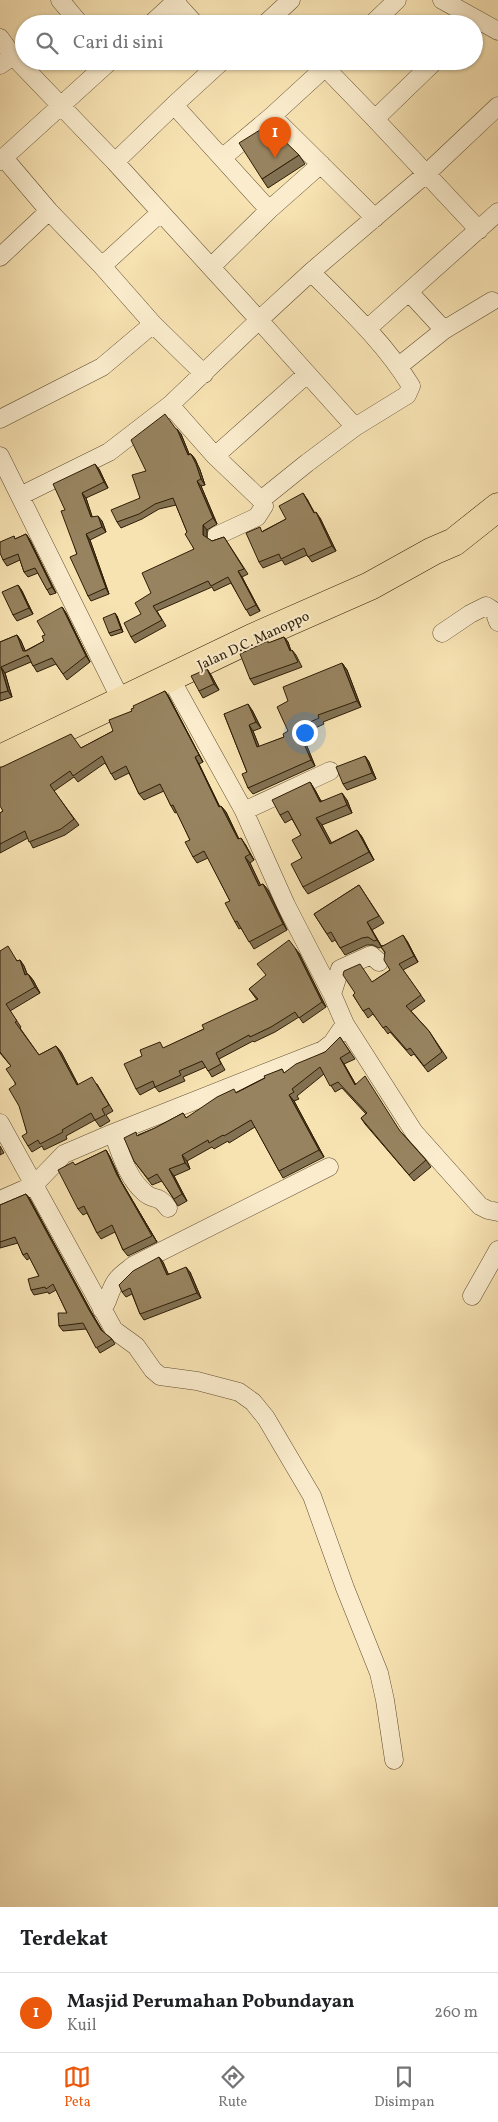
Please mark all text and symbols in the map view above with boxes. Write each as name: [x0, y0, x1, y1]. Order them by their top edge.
search box: [15, 15, 483, 70]
icon: search: [33, 29, 61, 57]
text: Cari di sini: [73, 30, 164, 56]
pin: 1: [259, 117, 291, 158]
street label: Jalan D.C. Manoppo: [195, 607, 313, 676]
your location: [292, 720, 318, 746]
text: Terdekat: [20, 1925, 108, 1954]
text: Masjid Perumahan Pobundayan: [67, 1989, 355, 2015]
text: 1: [33, 2002, 39, 2024]
text: 260 m: [434, 2002, 478, 2024]
text: Kuil: [67, 2015, 96, 2037]
tab: Peta: [63, 2063, 91, 2112]
tab: Rute: [218, 2063, 247, 2112]
tab: Disimpan: [374, 2063, 435, 2112]

